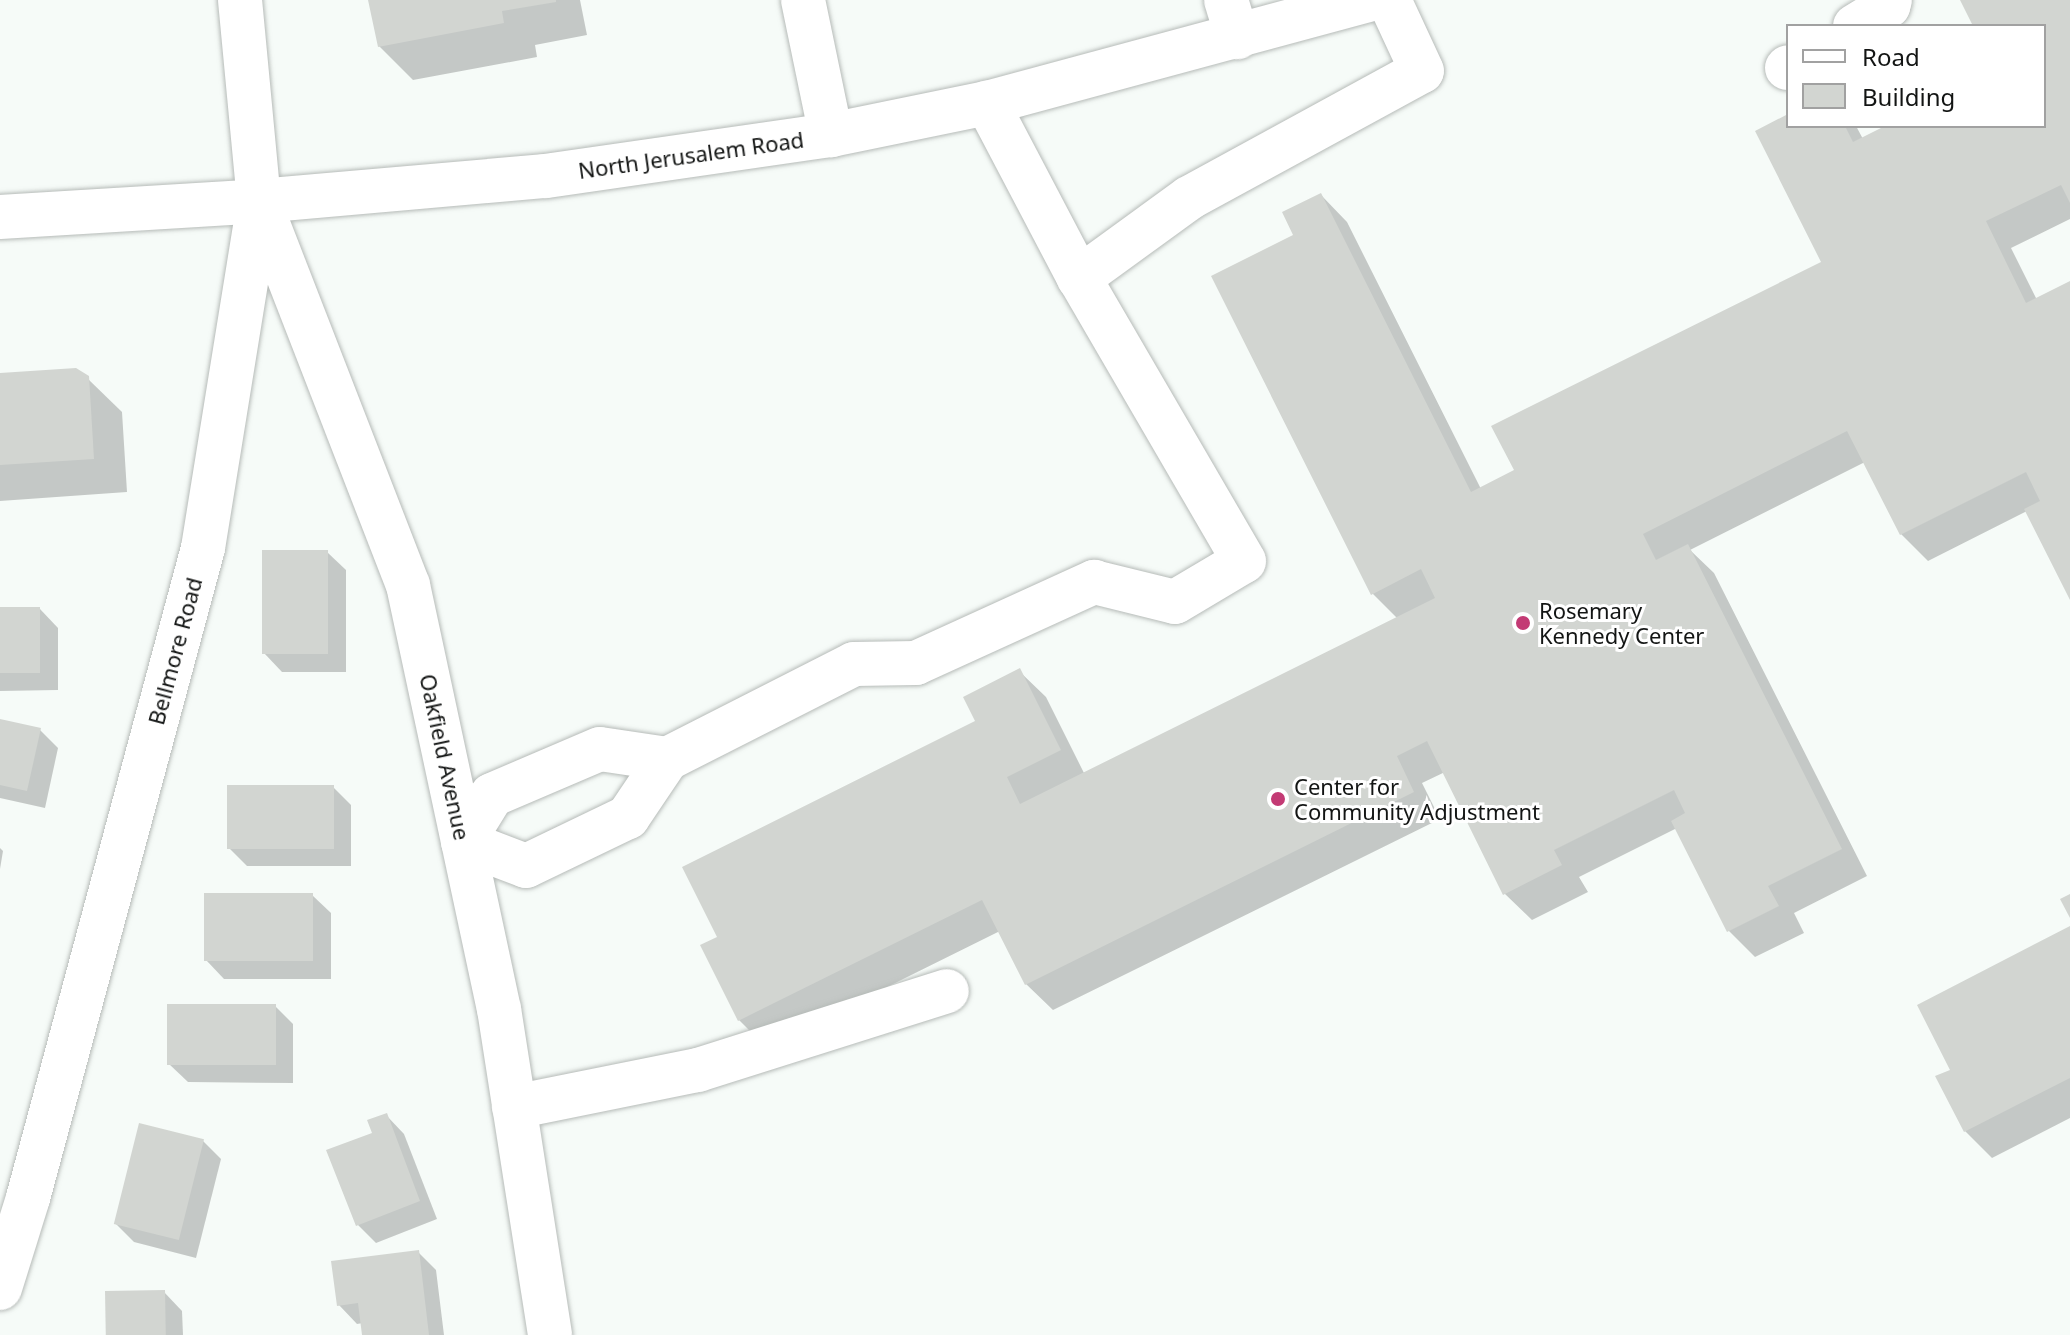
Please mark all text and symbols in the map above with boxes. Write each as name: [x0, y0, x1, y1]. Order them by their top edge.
legend: [1786, 24, 2046, 128]
text: Road: [1862, 40, 1920, 73]
text: Building: [1862, 80, 1955, 113]
street label: North Jerusalem Road: [576, 126, 806, 184]
street label: Bellmore Road: [143, 574, 207, 728]
place label: Rosemary Kennedy Center: [1539, 597, 1704, 648]
marker: Rosemary Kennedy Center: [1514, 614, 1532, 632]
street label: Oakfield Avenue: [415, 672, 475, 842]
place label: Center for Community Adjustment: [1294, 773, 1540, 824]
marker: Center for Community Adjustment: [1269, 790, 1287, 808]

